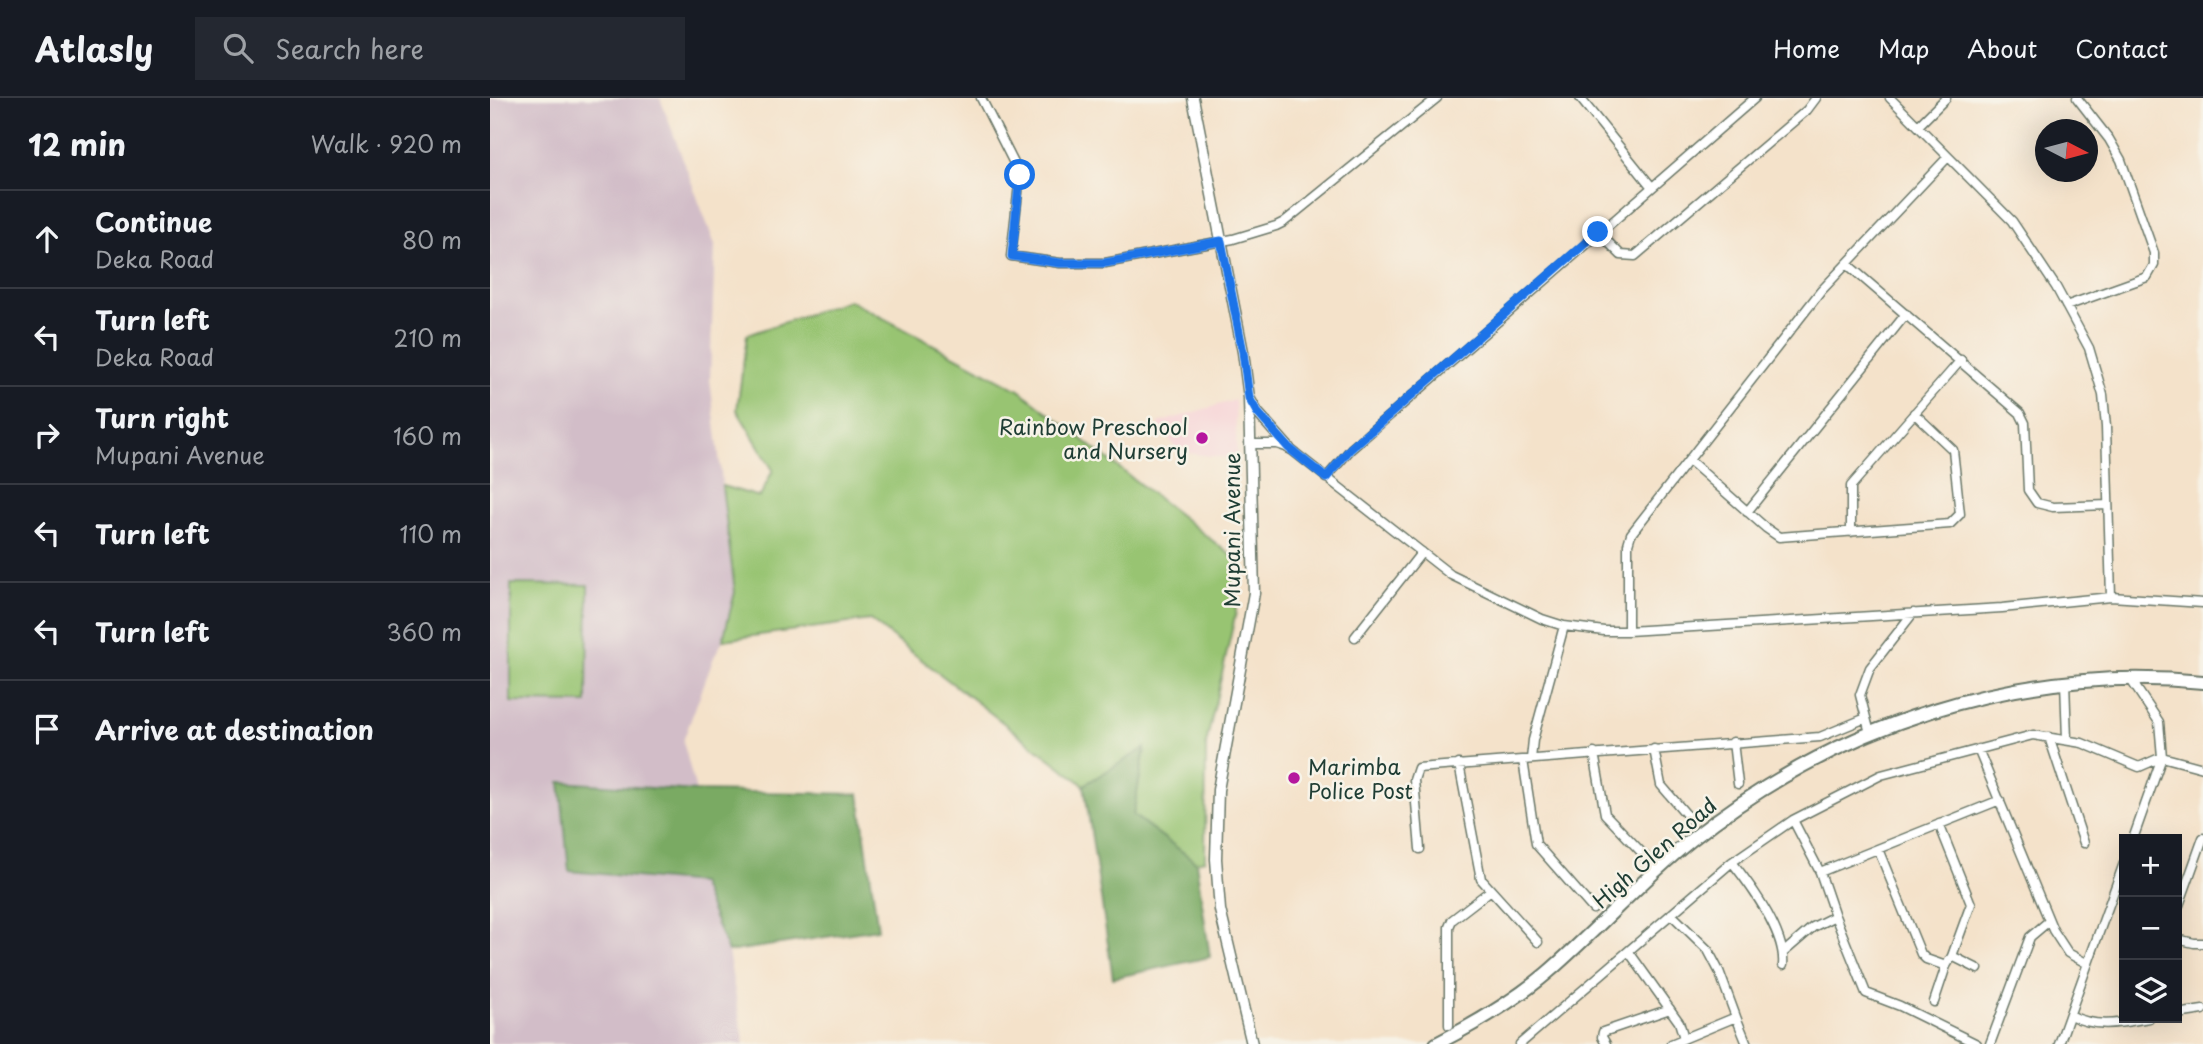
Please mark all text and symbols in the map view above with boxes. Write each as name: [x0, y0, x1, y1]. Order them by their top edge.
search box: [195, 17, 685, 80]
text: Atlasly: [35, 23, 153, 73]
icon: search: [219, 29, 257, 67]
text: Search here: [275, 29, 424, 68]
text: Home: [1773, 30, 1840, 66]
text: Map: [1878, 30, 1929, 66]
text: About: [1967, 30, 2037, 66]
text: Contact: [2075, 30, 2168, 66]
north arrow: [2035, 119, 2098, 182]
text: 12 min: [28, 121, 126, 166]
text: Walk · 920 m: [311, 126, 462, 161]
route start: [1004, 159, 1035, 190]
text: Continue: [95, 202, 212, 241]
route end: [1582, 216, 1613, 247]
icon: ahead: [28, 220, 66, 258]
text: 80 m: [402, 222, 462, 257]
text: Deka Road: [95, 241, 214, 276]
text: Turn left: [95, 300, 210, 339]
icon: left: [28, 318, 66, 356]
text: 210 m: [394, 320, 462, 355]
text: Deka Road: [95, 339, 214, 374]
text: Turn right: [95, 398, 229, 437]
place label: Rainbow Preschool and Nursery: [999, 410, 1188, 466]
icon: right: [28, 416, 66, 454]
text: 160 m: [393, 418, 462, 453]
marker: Rainbow Preschool and Nursery: [1194, 430, 1210, 446]
text: Mupani Avenue: [95, 437, 265, 472]
street label: Mupani Avenue: [1215, 453, 1247, 607]
icon: left: [28, 514, 66, 552]
text: Turn left: [95, 514, 210, 553]
text: 110 m: [400, 516, 462, 551]
icon: left: [28, 612, 66, 650]
text: Turn left: [95, 612, 210, 651]
text: 360 m: [387, 614, 462, 649]
icon: arrive: [28, 710, 66, 748]
text: Arrive at destination: [95, 710, 374, 749]
place label: Marimba Police Post: [1308, 750, 1413, 806]
marker: Marimba Police Post: [1286, 770, 1302, 786]
street label: High Glen Road: [1585, 789, 1723, 915]
map controls: [2119, 834, 2182, 1023]
button: +: [2119, 834, 2182, 897]
button: −: [2119, 897, 2182, 960]
button: layers: [2119, 960, 2182, 1023]

